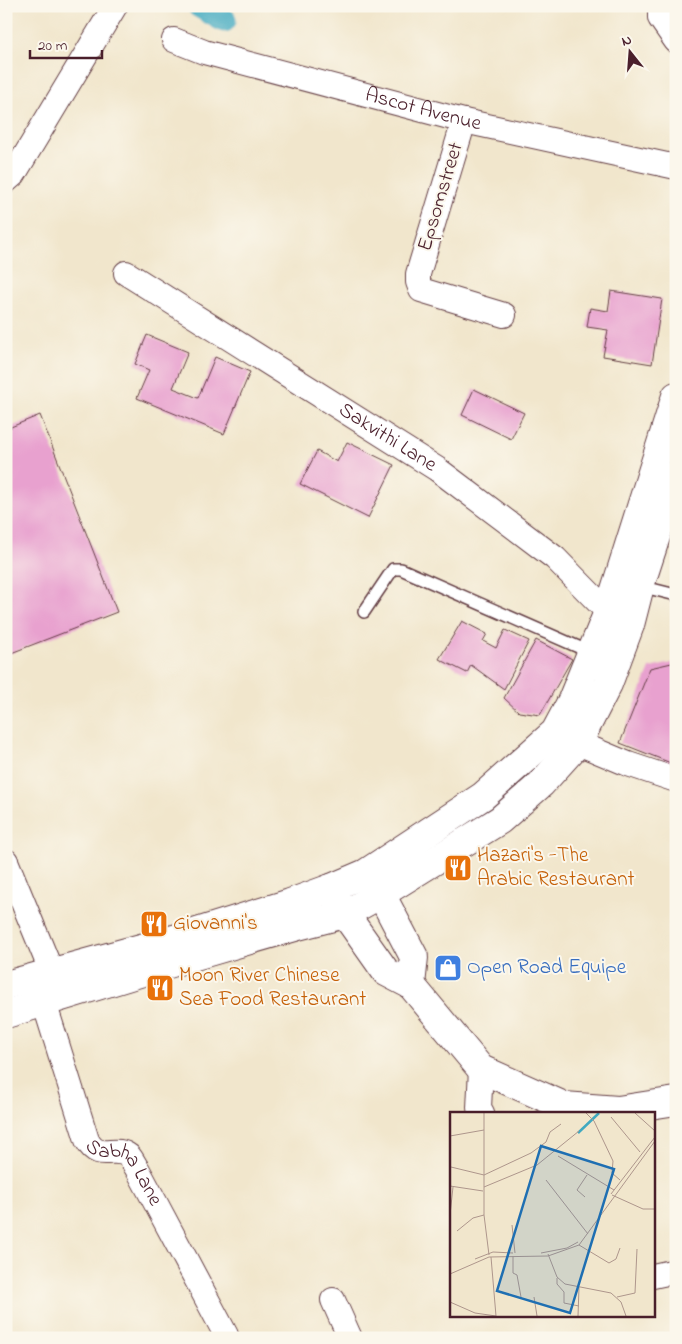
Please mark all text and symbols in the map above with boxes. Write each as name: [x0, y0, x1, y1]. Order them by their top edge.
scale bar: [30, 28, 102, 60]
north arrow: [604, 28, 654, 78]
text: N: [619, 30, 634, 52]
text: 20 m: [38, 35, 68, 57]
street label: Ascot Avenue: [362, 80, 485, 139]
street label: Epsomstreet: [410, 139, 472, 255]
street label: Sakvithi Lane: [333, 395, 443, 480]
place label: Hazari's -The Arabic Restaurant: [477, 841, 635, 895]
restaurant icon: Hazari's -The Arabic Restaurant: [443, 853, 473, 883]
restaurant icon: Giovanni's: [139, 909, 169, 939]
place label: Giovanni's: [173, 909, 258, 939]
shop icon: Open Road Equipe: [433, 953, 463, 983]
place label: Open Road Equipe: [467, 953, 627, 983]
place label: Moon River Chinese Sea Food Restaurant: [179, 961, 366, 1015]
restaurant icon: Moon River Chinese Sea Food Restaurant: [145, 973, 175, 1003]
inset map: [450, 1112, 654, 1316]
street label: Sabha Lane: [78, 1132, 170, 1212]

